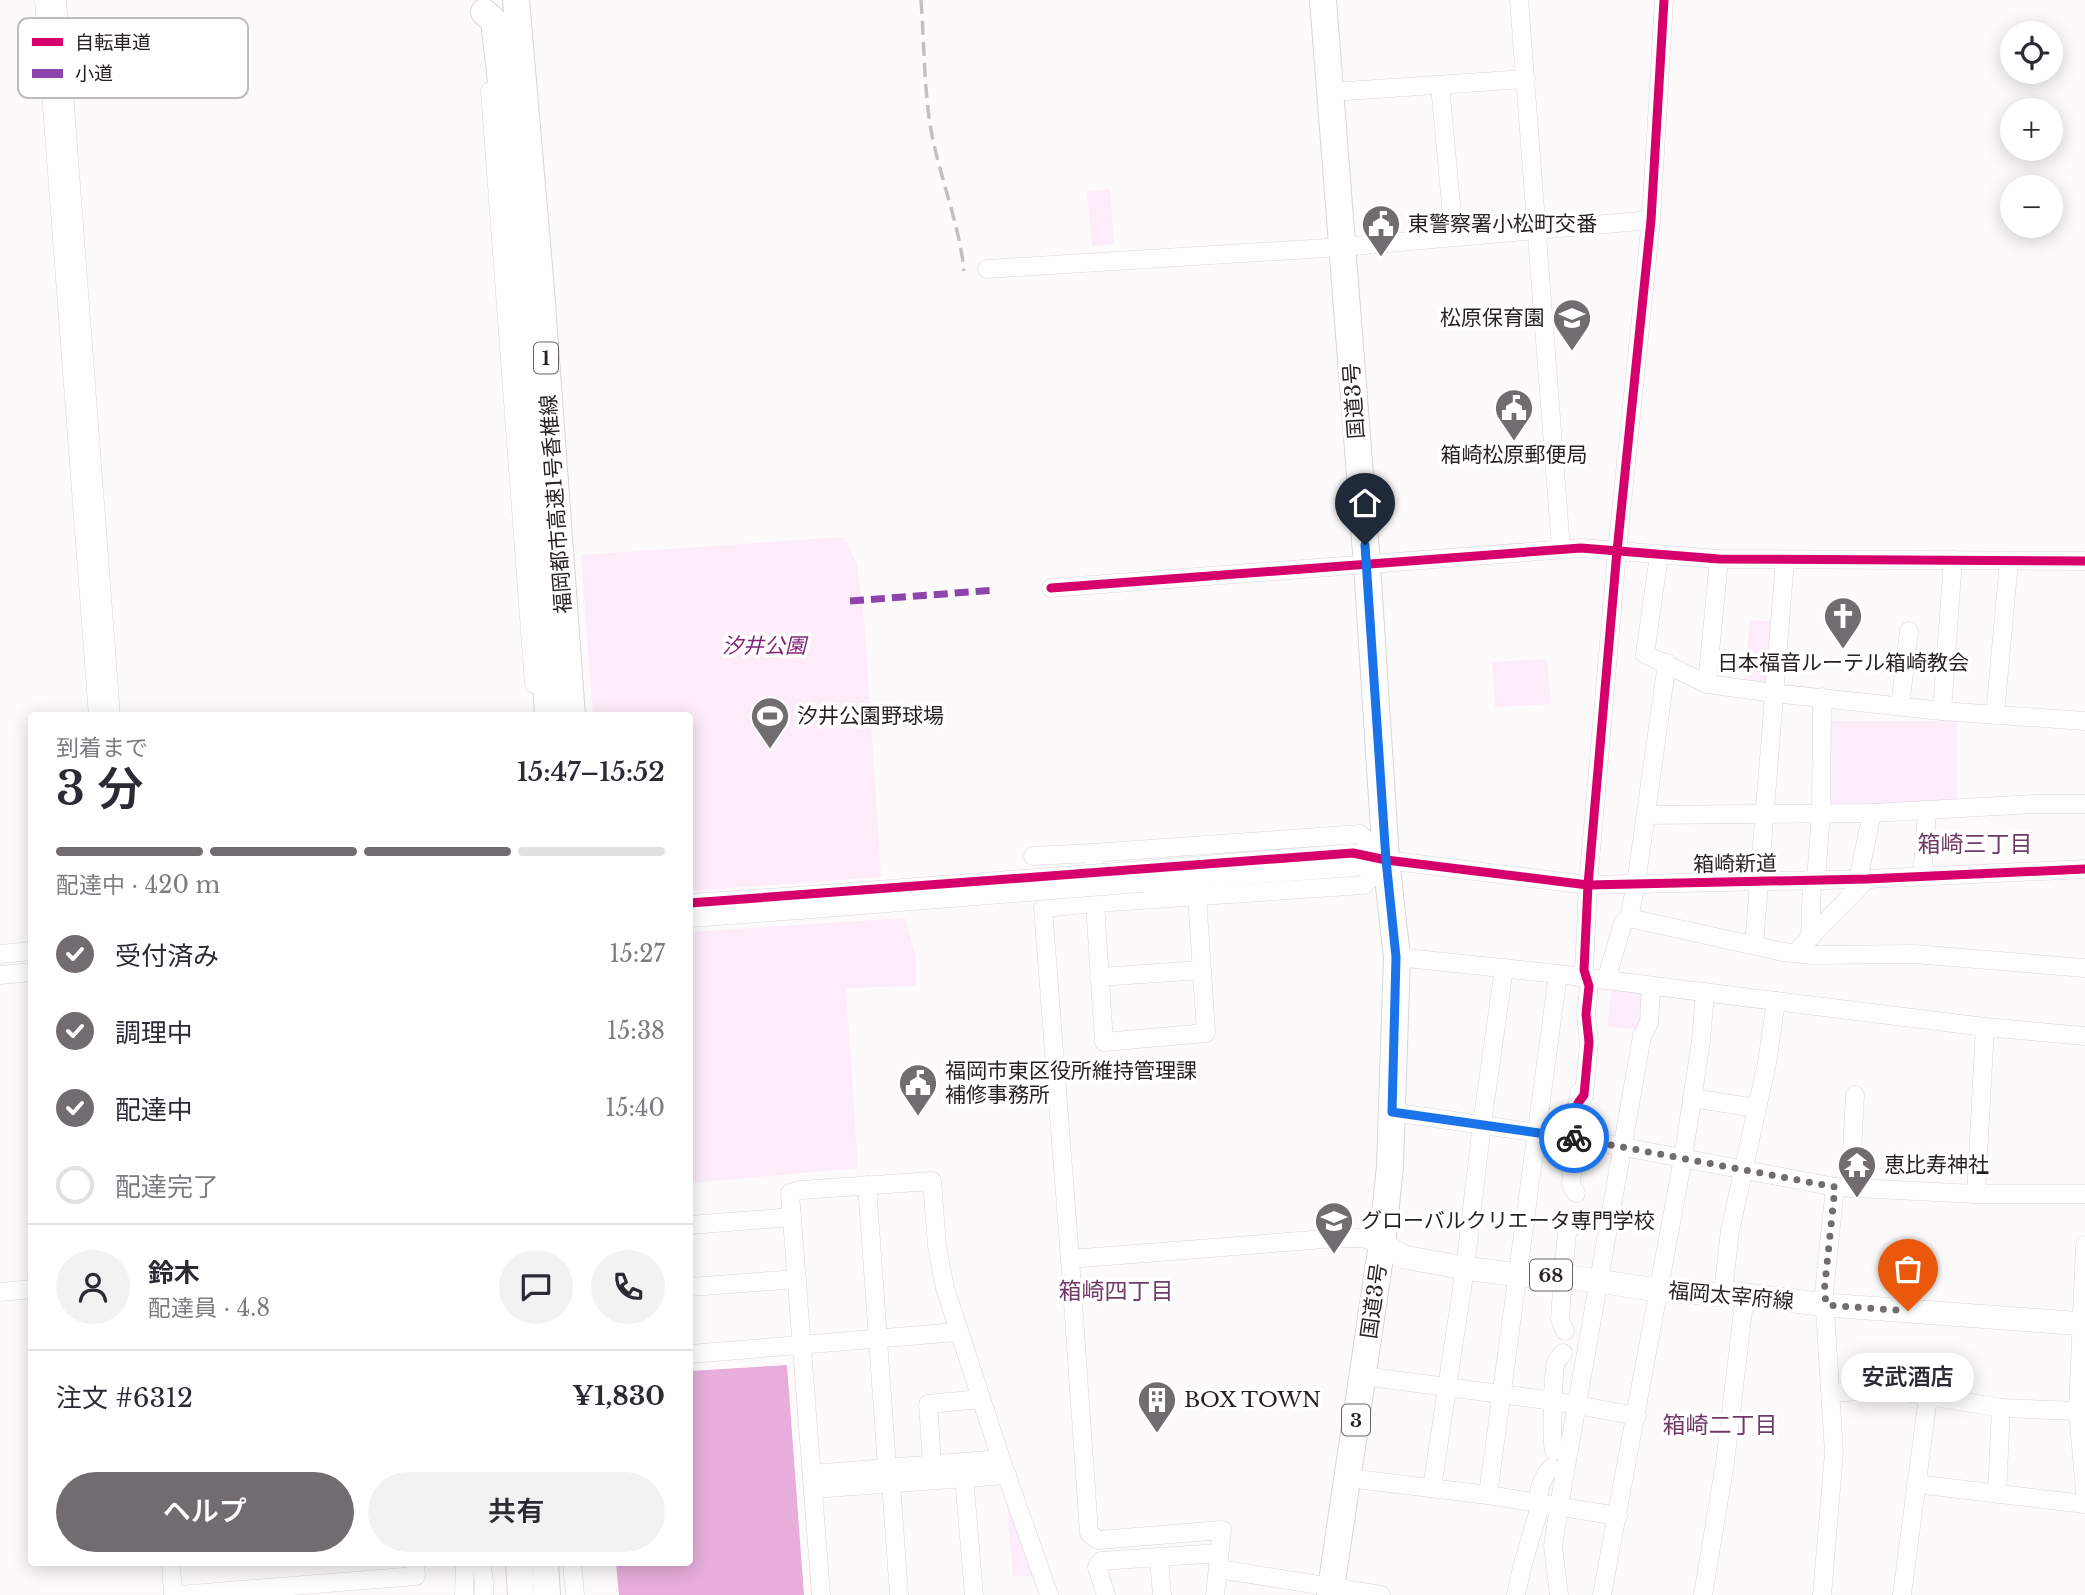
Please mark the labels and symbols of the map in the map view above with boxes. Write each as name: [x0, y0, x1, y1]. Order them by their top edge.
legend: [18, 18, 248, 98]
text: 自転車道: [75, 31, 151, 54]
text: 小道: [75, 62, 113, 85]
public building icon: 東警察署小松町交番: [1360, 203, 1402, 258]
place label: 東警察署小松町交番: [1408, 211, 1597, 237]
school or university icon: 松原保育園: [1551, 297, 1593, 352]
place label: 松原保育園: [1440, 305, 1545, 331]
road number: 1: [534, 342, 558, 374]
street label: 国道3号: [1338, 362, 1370, 440]
public building icon: 箱崎松原郵便局: [1493, 387, 1535, 442]
street label: 福岡都市高速1号香椎線: [535, 394, 577, 614]
place label: 箱崎松原郵便局: [1441, 442, 1588, 468]
pin: [1335, 473, 1395, 545]
church icon: 日本福音ルーテル箱崎教会: [1822, 595, 1864, 650]
park label: 汐井公園: [722, 633, 809, 659]
place label: 日本福音ルーテル箱崎教会: [1717, 650, 1969, 676]
sports icon: 汐井公園野球場: [749, 695, 791, 750]
place label: 汐井公園野球場: [797, 703, 944, 729]
district label: 箱崎三丁目: [1918, 830, 2033, 858]
street label: 箱崎新道: [1693, 850, 1777, 878]
place label: 福岡市東区役所維持管理課 補修事務所: [945, 1058, 1197, 1108]
public building icon: 福岡市東区役所維持管理課 補修事務所: [897, 1062, 939, 1117]
courier: [1539, 1103, 1609, 1173]
temple icon: 恵比寿神社: [1836, 1144, 1878, 1199]
place label: 恵比寿神社: [1884, 1152, 1989, 1178]
school or university icon: グローバルクリエータ専門学校: [1313, 1200, 1355, 1255]
place label: グローバルクリエータ専門学校: [1361, 1208, 1655, 1234]
pin: [1878, 1239, 1938, 1311]
road number: 68: [1530, 1260, 1572, 1290]
street label: 国道3号: [1356, 1262, 1392, 1340]
district label: 箱崎四丁目: [1059, 1277, 1174, 1305]
street label: 福岡太宰府線: [1667, 1278, 1795, 1314]
callout: 安武酒店: [1842, 1353, 1974, 1402]
building icon: BOX TOWN: [1136, 1379, 1178, 1434]
place label: BOX TOWN: [1184, 1387, 1321, 1413]
road number: 3: [1342, 1404, 1370, 1436]
district label: 箱崎二丁目: [1663, 1411, 1778, 1439]

